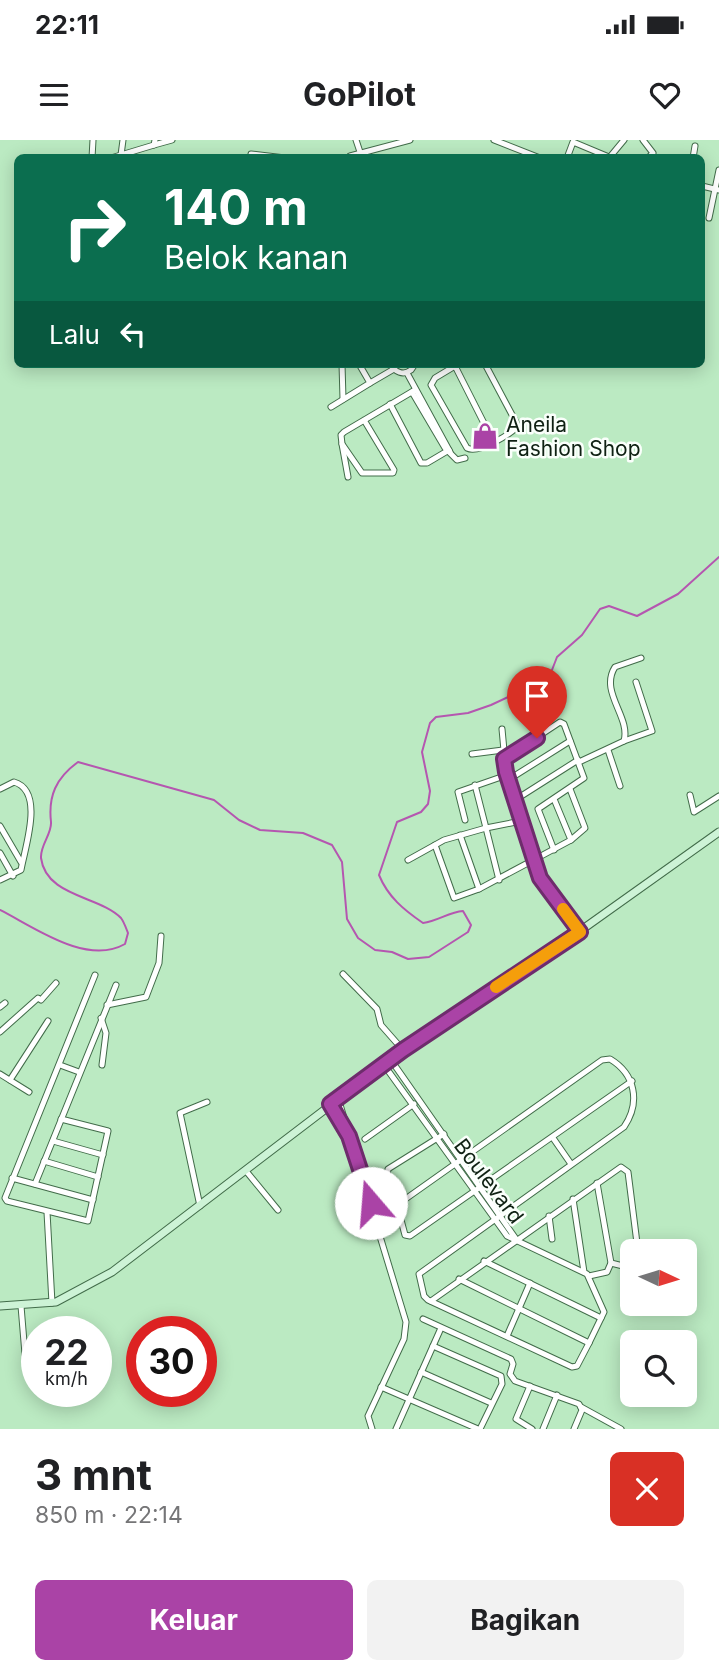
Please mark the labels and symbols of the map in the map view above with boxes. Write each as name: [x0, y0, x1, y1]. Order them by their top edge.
place label: Aneila Fashion Shop: [506, 412, 641, 461]
shop icon: Aneila Fashion Shop: [470, 421, 500, 451]
pin: [507, 666, 567, 738]
street label: Boulevard: [449, 1134, 529, 1228]
position arrow: [334, 1166, 408, 1240]
north arrow: [620, 1239, 696, 1316]
speed limit sign: 30: [126, 1316, 217, 1407]

